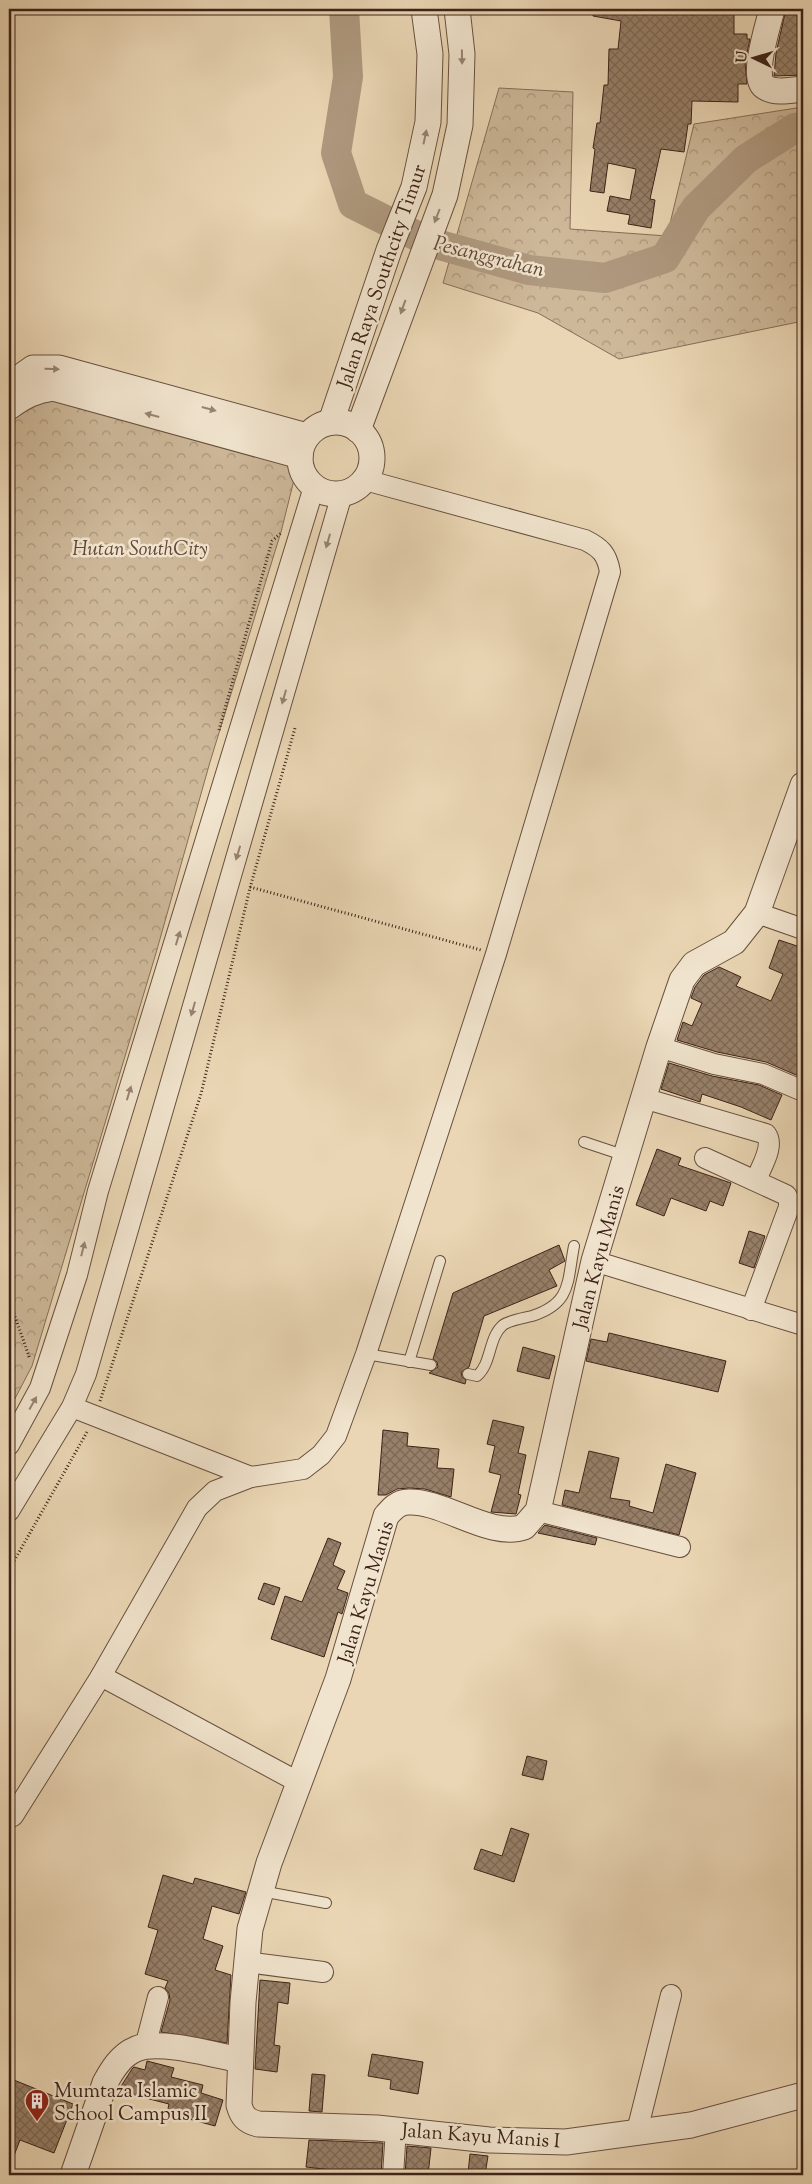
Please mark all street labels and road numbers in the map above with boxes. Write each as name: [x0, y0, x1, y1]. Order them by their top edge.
street label: Jalan Raya Southcity Timur: [331, 160, 436, 394]
street label: Jalan Kayu Manis: [567, 1182, 634, 1334]
street label: Jalan Kayu Manis: [332, 1518, 403, 1669]
street label: Jalan Kayu Manis I: [400, 2117, 562, 2158]

